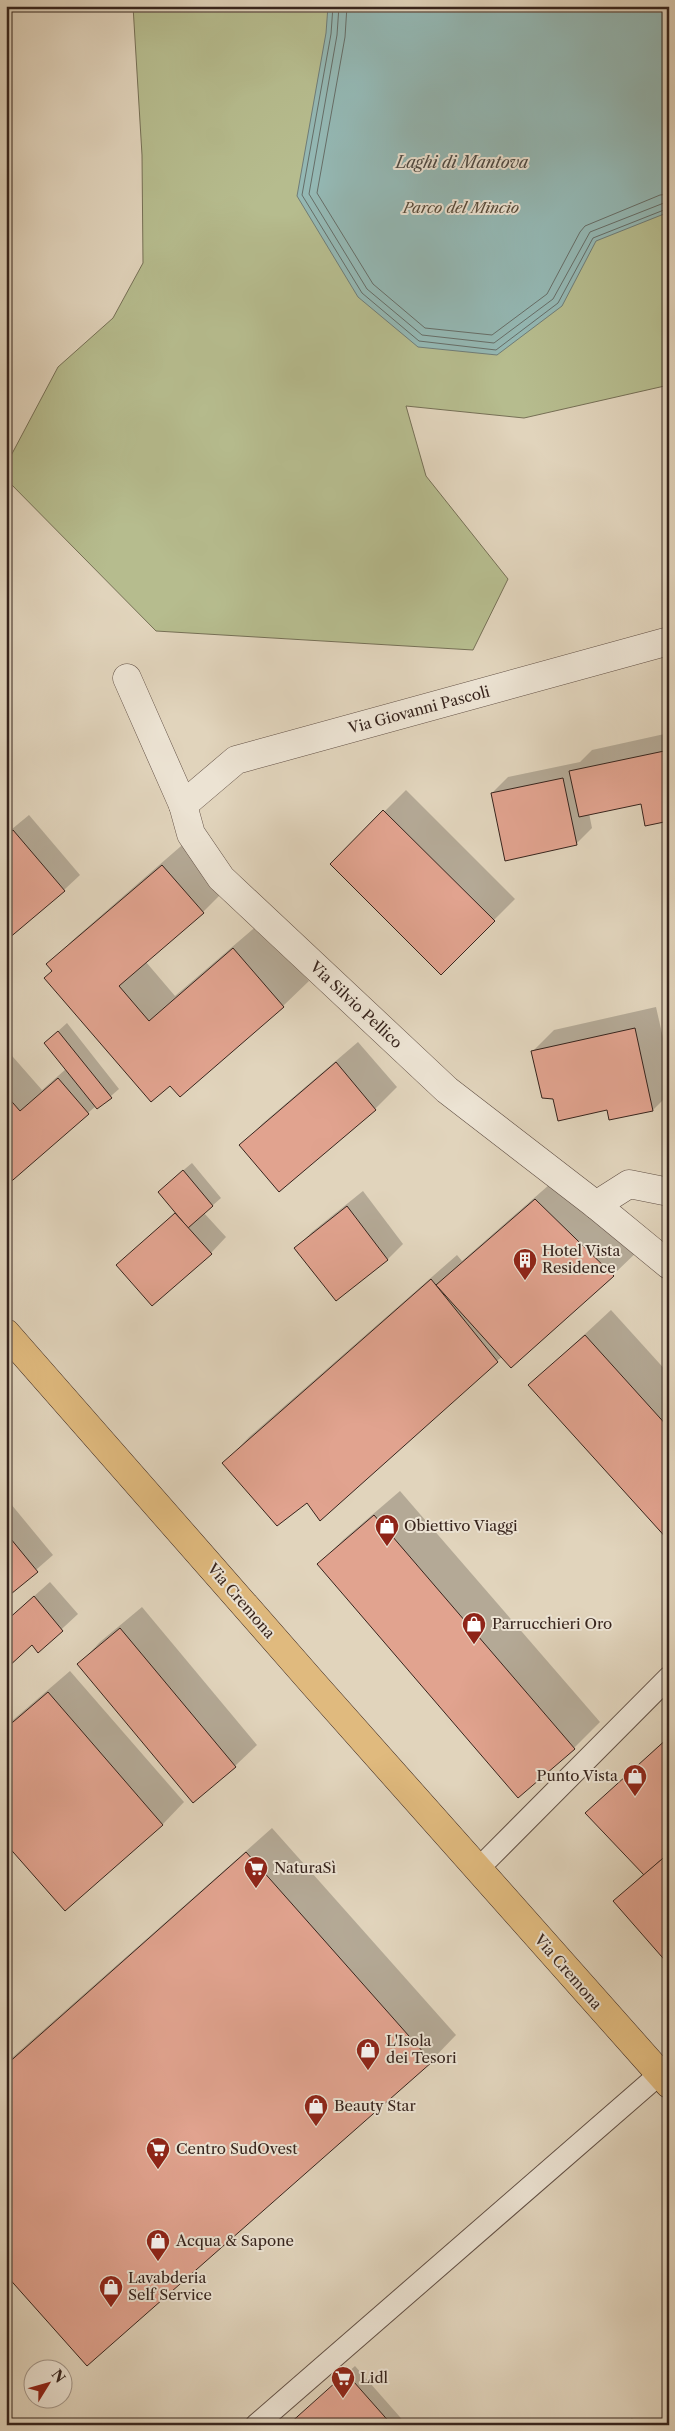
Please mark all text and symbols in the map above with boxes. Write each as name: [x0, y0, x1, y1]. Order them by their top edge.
water label: Laghi di Mantova: [394, 152, 529, 172]
park label: Parco del Mincio: [402, 198, 519, 217]
street label: Via Giovanni Pascoli: [345, 681, 492, 738]
street label: Via Silvio Pellico: [306, 956, 406, 1052]
place label: Hotel Vista Residence: [542, 1241, 620, 1277]
building icon: Hotel Vista Residence: [512, 1247, 538, 1281]
shop icon: Obiettivo Viaggi: [374, 1513, 400, 1547]
place label: Obiettivo Viaggi: [404, 1516, 518, 1535]
street label: Via Cremona: [203, 1558, 279, 1642]
shop icon: Parrucchieri Oro: [461, 1611, 487, 1645]
place label: Parrucchieri Oro: [492, 1614, 612, 1633]
shop icon: Punto Vista: [622, 1763, 648, 1797]
place label: Punto Vista: [536, 1766, 618, 1785]
supermarket icon: NaturaSì: [243, 1855, 269, 1889]
place label: NaturaSì: [274, 1858, 337, 1877]
street label: Via Cremona: [530, 1929, 606, 2013]
place label: L'Isola dei Tesori: [386, 2031, 457, 2067]
shop icon: L'Isola dei Tesori: [355, 2037, 381, 2071]
shop icon: Beauty Star: [303, 2093, 329, 2127]
place label: Beauty Star: [334, 2096, 416, 2115]
supermarket icon: Centro SudOvest: [145, 2136, 171, 2170]
place label: Centro SudOvest: [176, 2139, 298, 2158]
shop icon: Acqua & Sapone: [145, 2228, 171, 2262]
place label: Acqua & Sapone: [175, 2231, 294, 2250]
place label: Lavabderia Self Service: [128, 2268, 212, 2304]
shop icon: Lavabderia Self Service: [98, 2274, 124, 2308]
north arrow: [22, 2358, 72, 2408]
supermarket icon: Lidl: [330, 2365, 356, 2399]
text: N: [48, 2366, 69, 2386]
place label: Lidl: [360, 2368, 389, 2387]

